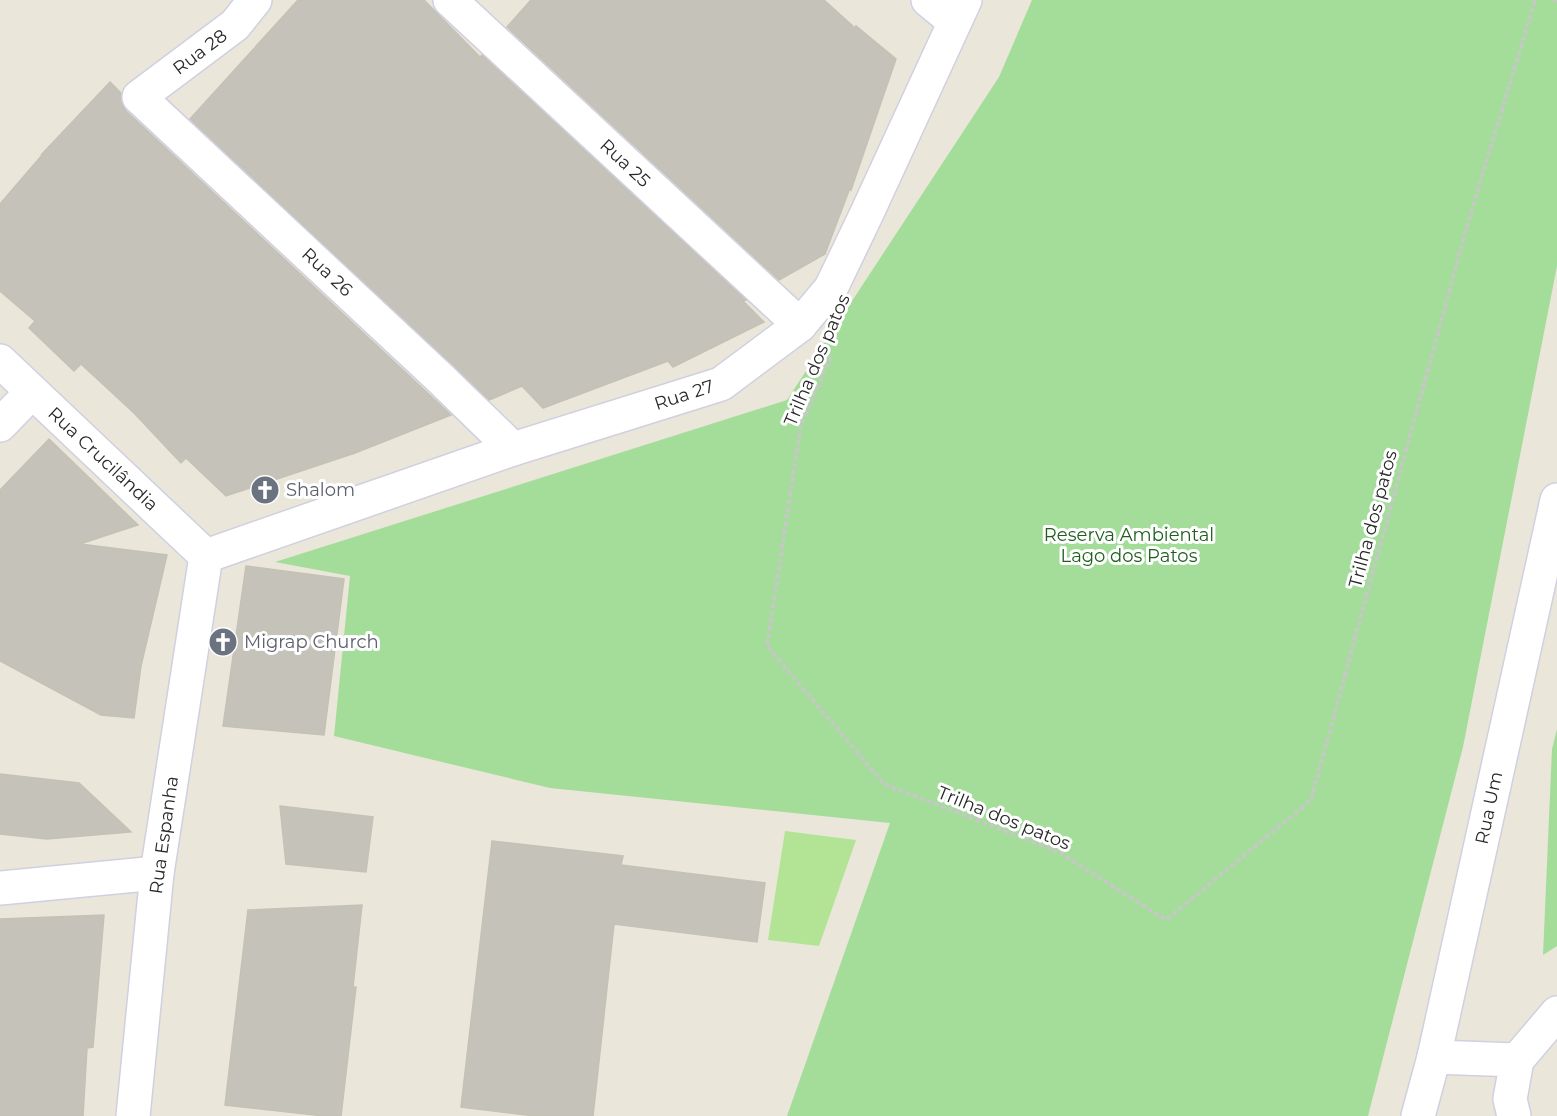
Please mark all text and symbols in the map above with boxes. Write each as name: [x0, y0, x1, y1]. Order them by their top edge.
street label: Rua 28: [169, 25, 231, 79]
street label: Rua 25: [595, 134, 655, 192]
street label: Rua 26: [297, 243, 357, 301]
street label: Trilha dos patos: [779, 291, 855, 429]
street label: Rua 27: [651, 375, 717, 415]
street label: Rua Crucilândia: [43, 402, 163, 516]
street label: Trilha dos patos: [1344, 448, 1402, 590]
church icon: Shalom: [249, 474, 281, 506]
place label: Shalom: [286, 479, 355, 501]
park label: Reserva Ambiental Lago dos Patos: [1044, 524, 1214, 567]
church icon: Migrap Church: [207, 626, 239, 658]
place label: Migrap Church: [244, 631, 379, 653]
street label: Rua Um: [1471, 770, 1507, 846]
street label: Rua Espanha: [145, 775, 183, 895]
street label: Trilha dos patos: [934, 781, 1074, 855]

